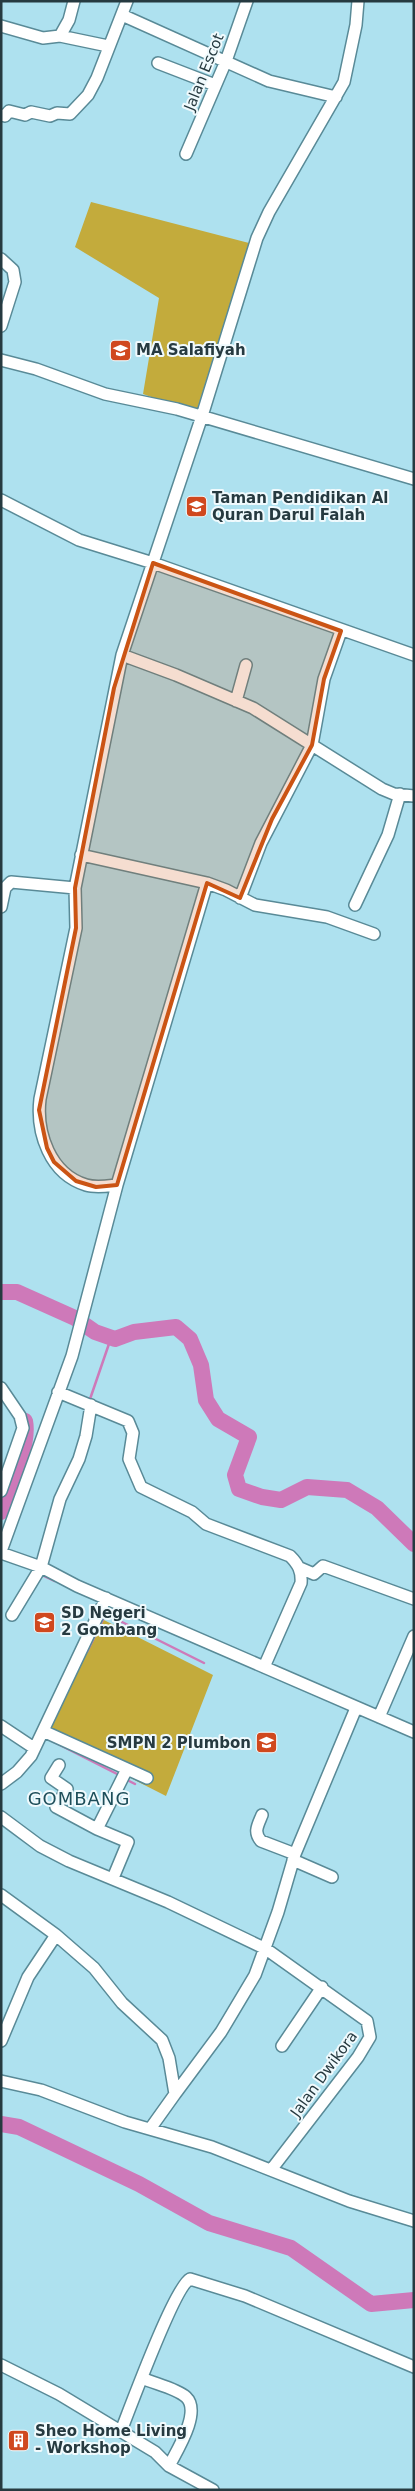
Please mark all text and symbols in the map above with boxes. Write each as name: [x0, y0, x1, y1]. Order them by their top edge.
street label: Jalan Escot: [180, 31, 228, 114]
school or university icon: MA Salafiyah: [108, 338, 132, 362]
place label: MA Salafiyah: [136, 341, 246, 359]
place label: Taman Pendidikan Al Quran Darul Falah: [212, 489, 388, 524]
school or university icon: Taman Pendidikan Al Quran Darul Falah: [184, 495, 208, 519]
place label: SD Negeri 2 Gombang: [61, 1604, 157, 1639]
school or university icon: SD Negeri 2 Gombang: [33, 1610, 57, 1634]
school or university icon: SMPN 2 Plumbon: [255, 1731, 279, 1755]
place label: SMPN 2 Plumbon: [107, 1734, 251, 1752]
district label: GOMBANG: [28, 1788, 130, 1809]
street label: Jalan Dwikora: [286, 2027, 361, 2121]
place label: Sheo Home Living - Workshop: [35, 2422, 187, 2457]
building icon: Sheo Home Living - Workshop: [7, 2428, 31, 2452]

